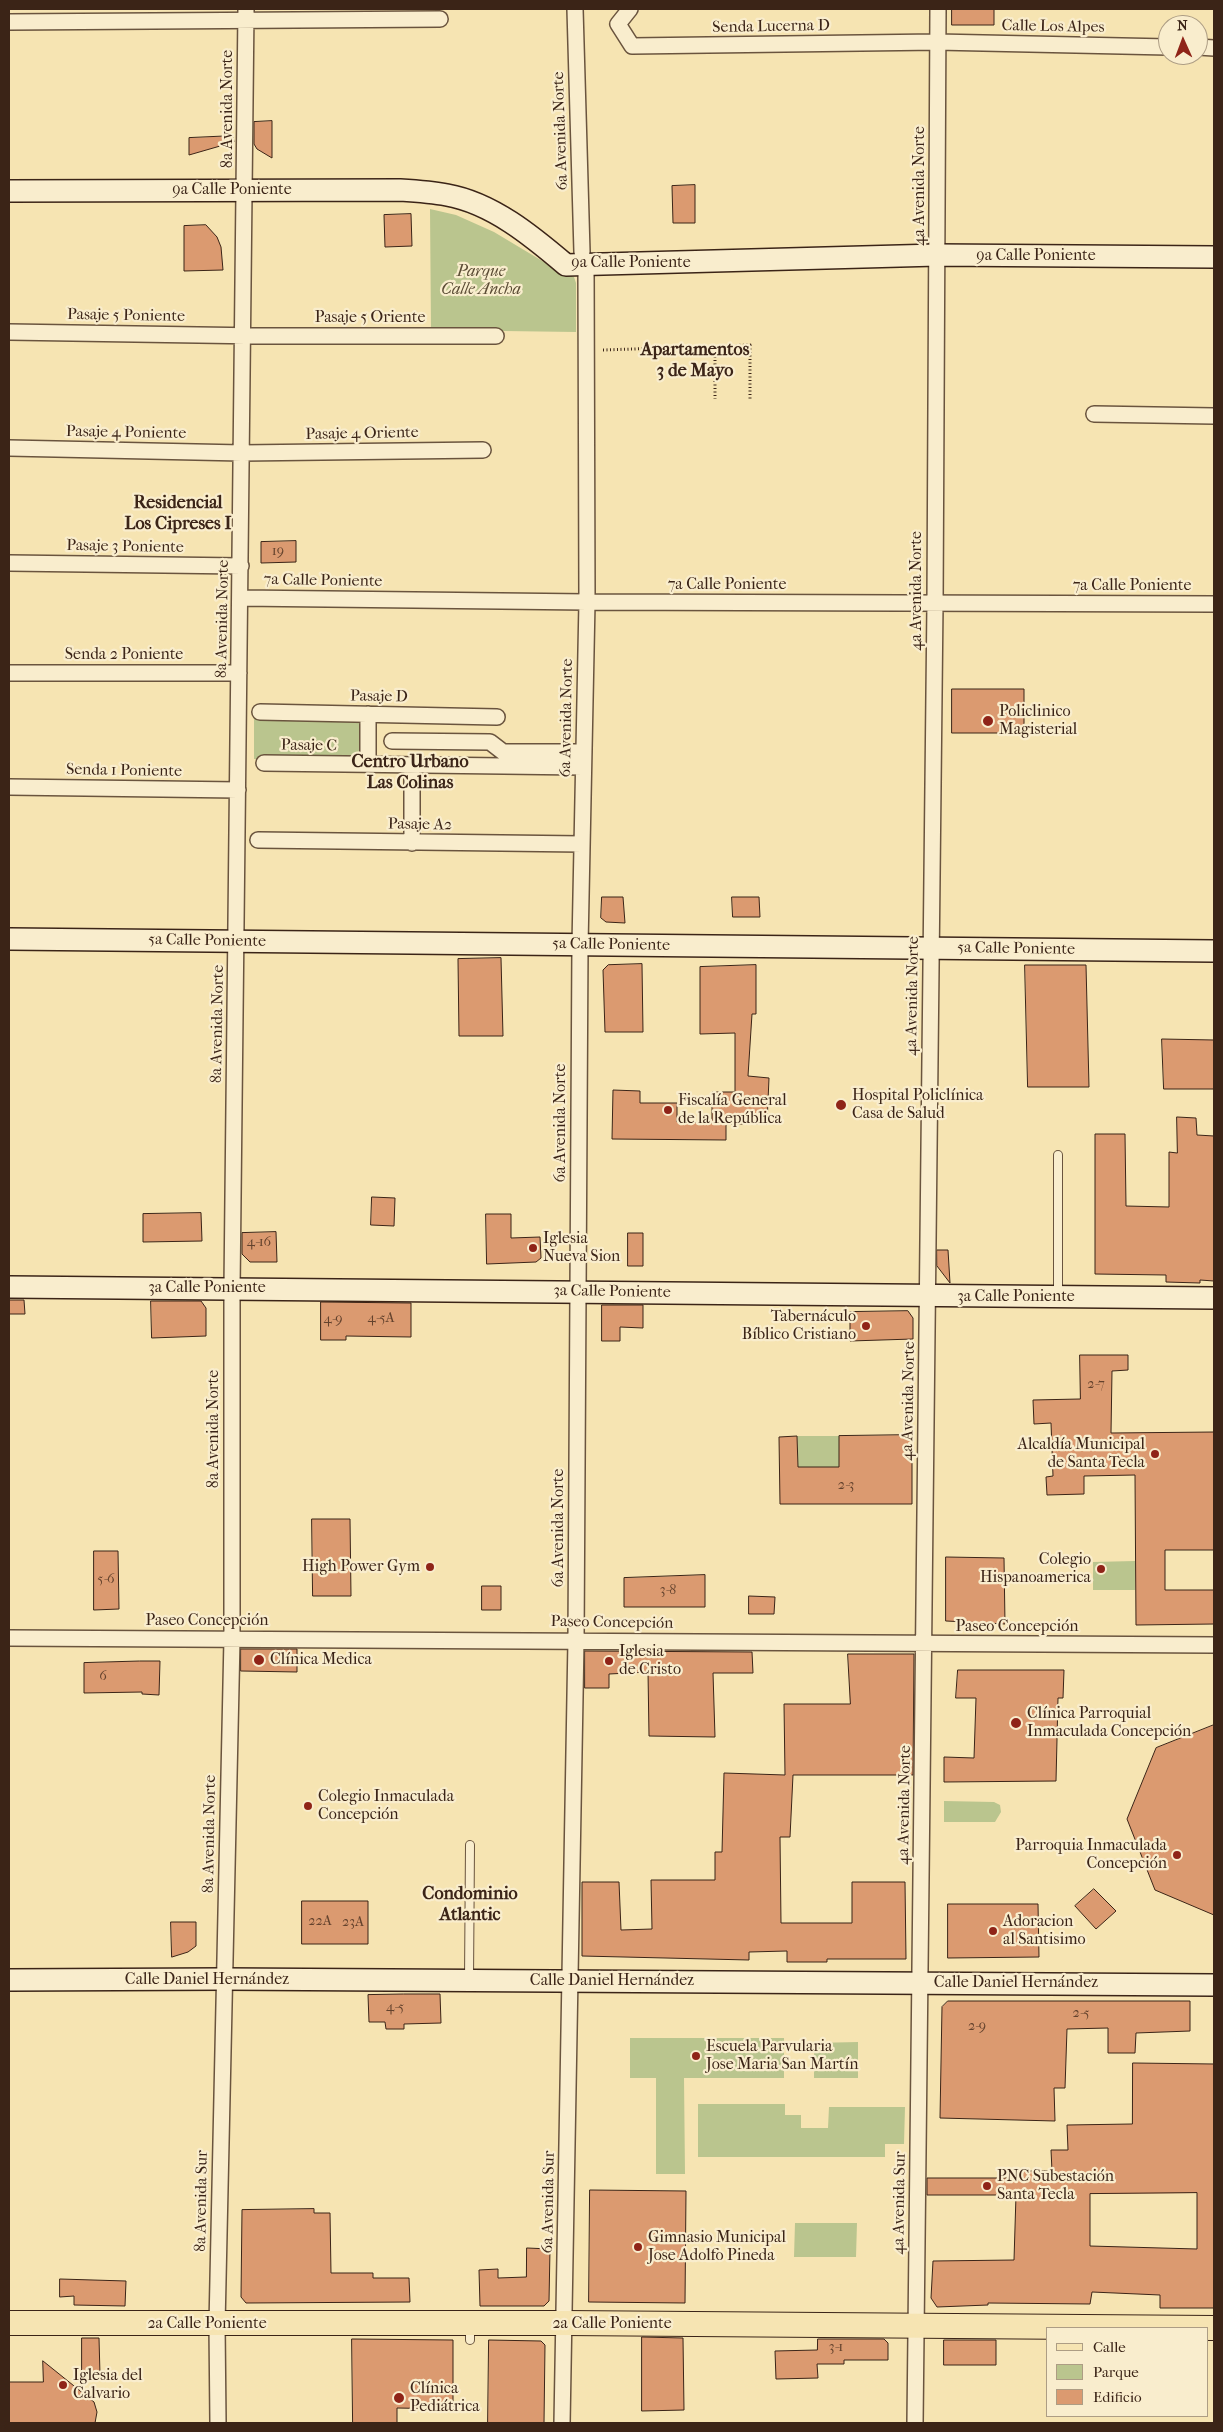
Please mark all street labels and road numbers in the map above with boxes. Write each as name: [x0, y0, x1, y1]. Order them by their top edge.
street label: Senda Lucerna D: [712, 16, 830, 38]
street label: Calle Los Alpes: [1001, 17, 1105, 37]
street label: 8a Avenida Norte: [218, 50, 238, 168]
street label: 6a Avenida Norte: [549, 71, 573, 191]
street label: 4a Avenida Norte: [910, 126, 930, 246]
street label: 9a Calle Poniente: [172, 180, 292, 200]
street label: 9a Calle Poniente: [976, 246, 1096, 266]
street label: 9a Calle Poniente: [571, 253, 691, 273]
street label: Pasaje 5 Poniente: [67, 305, 185, 327]
street label: Pasaje 5 Oriente: [315, 308, 425, 328]
street label: Pasaje 4 Poniente: [66, 422, 186, 444]
street label: Pasaje 4 Oriente: [305, 423, 419, 445]
street label: 4a Avenida Norte: [907, 531, 927, 651]
street label: Pasaje 3 Poniente: [66, 536, 184, 558]
street label: 8a Avenida Norte: [212, 560, 234, 678]
street label: 7a Calle Poniente: [263, 570, 383, 592]
street label: 7a Calle Poniente: [668, 575, 786, 595]
street label: 7a Calle Poniente: [1073, 576, 1191, 596]
street label: Senda 2 Poniente: [65, 645, 183, 665]
street label: 6a Avenida Norte: [556, 658, 578, 778]
street label: Pasaje D: [350, 687, 408, 707]
street label: Pasaje C: [281, 736, 337, 756]
street label: Senda 1 Poniente: [66, 760, 182, 782]
street label: Pasaje A2: [388, 815, 452, 835]
street label: 5a Calle Poniente: [148, 930, 266, 952]
street label: 5a Calle Poniente: [552, 934, 670, 956]
street label: 4a Avenida Norte: [902, 936, 924, 1056]
street label: 5a Calle Poniente: [957, 938, 1075, 960]
street label: 8a Avenida Norte: [207, 965, 229, 1083]
street label: 6a Avenida Norte: [551, 1064, 571, 1182]
street label: 3a Calle Poniente: [148, 1278, 266, 1298]
street label: 3a Calle Poniente: [553, 1281, 671, 1303]
street label: 3a Calle Poniente: [957, 1287, 1075, 1307]
street label: 4a Avenida Norte: [898, 1341, 920, 1461]
street label: 8a Avenida Norte: [204, 1370, 224, 1488]
street label: 6a Avenida Norte: [549, 1469, 569, 1587]
street label: Paseo Concepción: [146, 1611, 268, 1631]
street label: Paseo Concepción: [550, 1612, 674, 1634]
street label: Paseo Concepción: [956, 1617, 1078, 1637]
street label: 4a Avenida Norte: [894, 1745, 916, 1865]
street label: 8a Avenida Norte: [199, 1775, 221, 1893]
street label: Calle Daniel Hernández: [125, 1970, 289, 1990]
street label: Calle Daniel Hernández: [530, 1971, 694, 1991]
street label: Calle Daniel Hernández: [934, 1973, 1098, 1993]
street label: 8a Avenida Sur: [192, 2150, 212, 2252]
street label: 6a Avenida Sur: [539, 2151, 559, 2253]
street label: 4a Avenida Sur: [889, 2151, 911, 2255]
street label: 2a Calle Poniente: [147, 2314, 267, 2334]
street label: 2a Calle Poniente: [552, 2314, 672, 2334]

